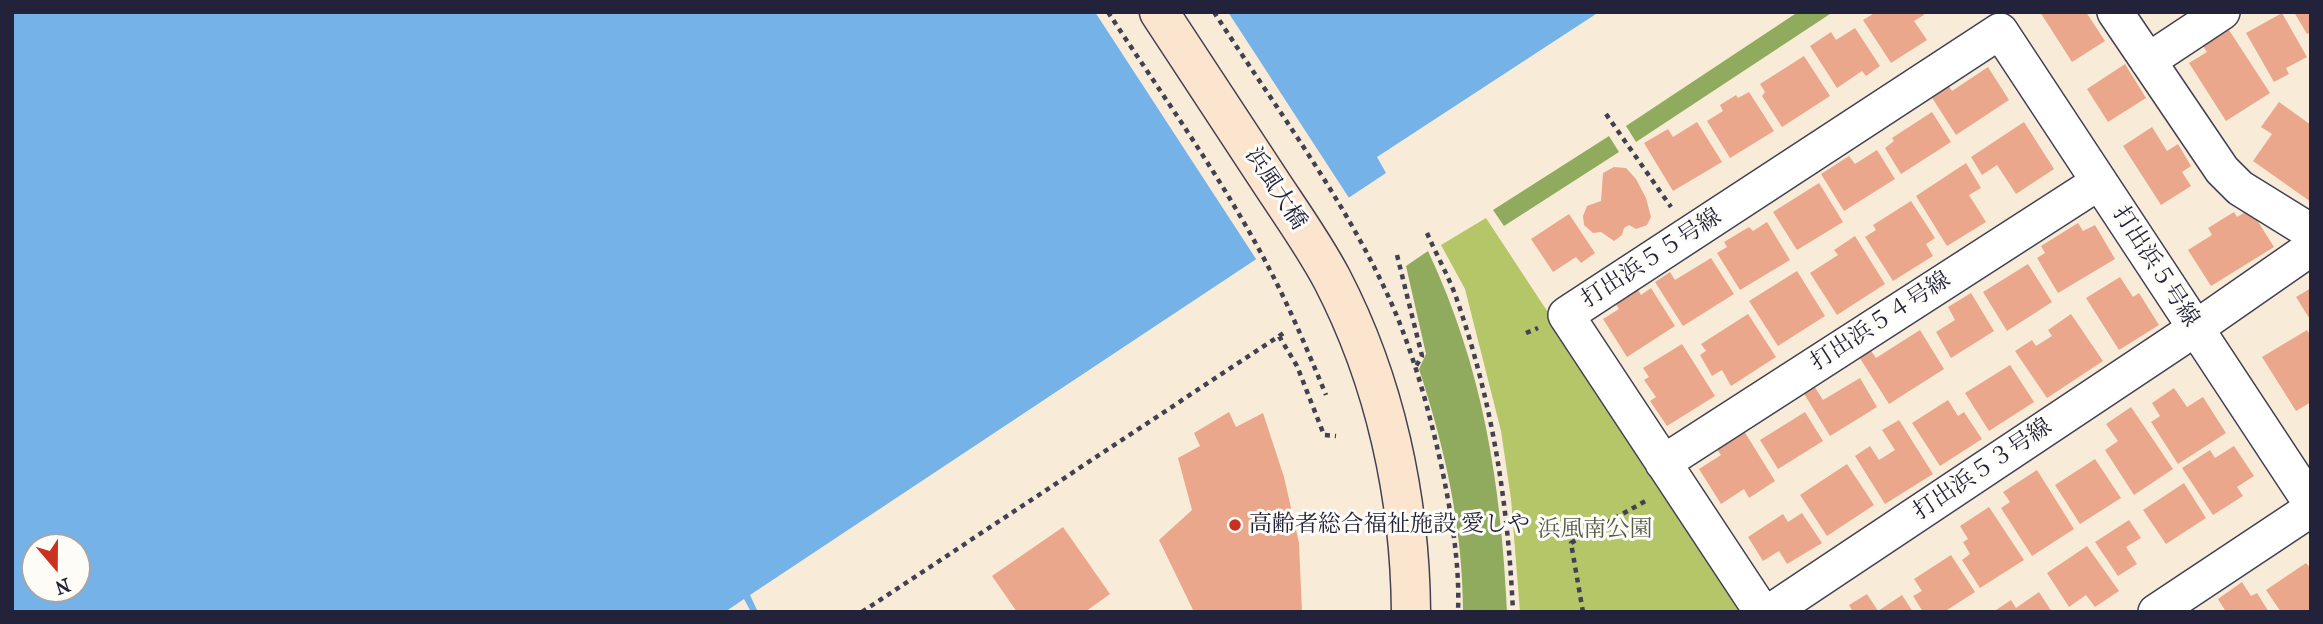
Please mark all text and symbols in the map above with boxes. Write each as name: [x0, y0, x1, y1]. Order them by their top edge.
street label: 浜風大橋: [1238, 143, 1312, 235]
street label: 打出浜５号線: [2106, 202, 2204, 332]
street label: 打出浜５５号線: [1577, 204, 1727, 314]
street label: 打出浜５４号線: [1806, 267, 1956, 377]
street label: 打出浜５３号線: [1909, 414, 2057, 526]
place label: 高齢者総合福祉施設 愛しや: [1249, 511, 1530, 539]
park label: 浜風南公園: [1538, 516, 1652, 544]
marker: 高齢者総合福祉施設 愛しや: [1227, 517, 1243, 533]
north arrow: [21, 533, 91, 603]
text: N: [52, 573, 73, 599]

